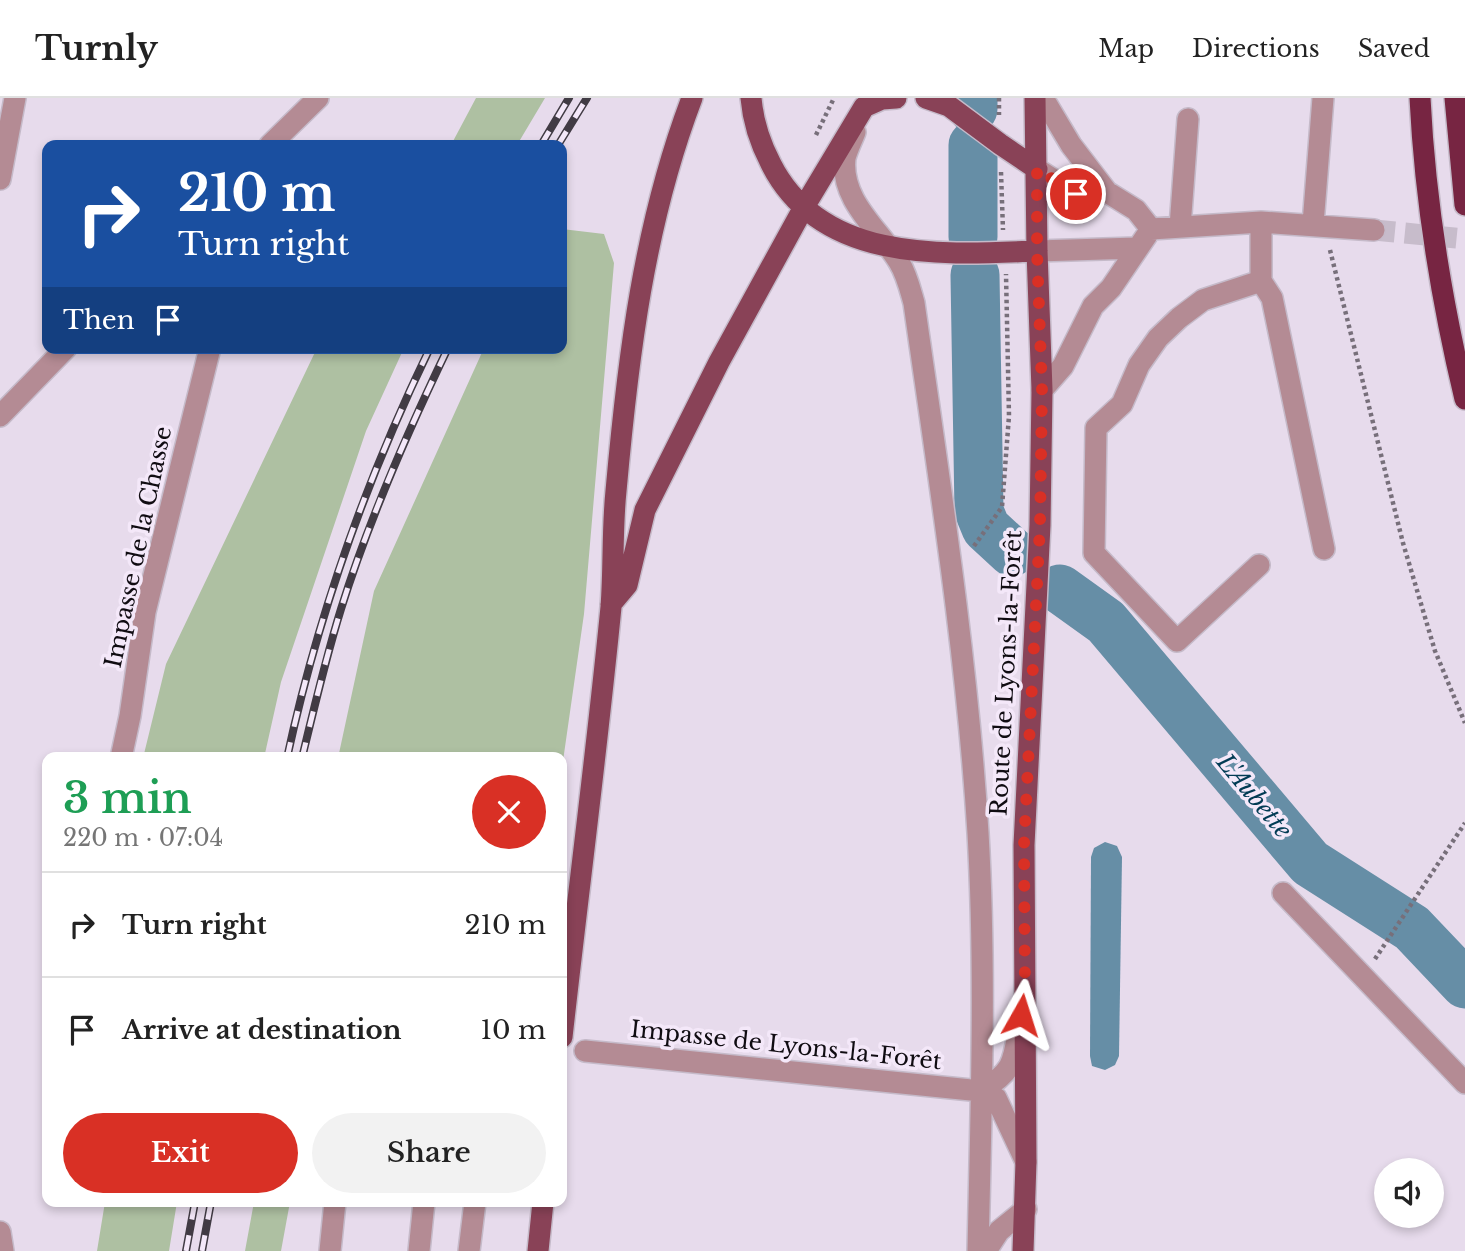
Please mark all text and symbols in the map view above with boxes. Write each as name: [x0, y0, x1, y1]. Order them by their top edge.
text: Turnly: [35, 28, 158, 69]
text: Map: [1098, 34, 1154, 63]
text: Directions: [1192, 34, 1320, 63]
text: Saved: [1358, 34, 1430, 63]
text: 210 m: [178, 163, 336, 224]
pin: [1046, 164, 1106, 224]
icon: right: [63, 168, 154, 259]
icon: arrive: [1057, 175, 1095, 213]
text: Turn right: [178, 224, 349, 264]
icon: arrive: [149, 301, 187, 339]
text: Then: [63, 304, 135, 336]
street label: Impasse de la Chasse: [99, 424, 177, 670]
street label: Route de Lyons-la-Forêt: [985, 529, 1027, 817]
water label: L'Aubette: [1210, 747, 1298, 844]
text: 3 min: [63, 772, 192, 824]
button: close: [472, 775, 546, 849]
text: 220 m · 07:04: [63, 824, 223, 852]
icon: right: [63, 906, 101, 944]
text: Turn right: [122, 909, 267, 941]
text: 210 m: [464, 909, 546, 941]
position arrow: [984, 978, 1058, 1052]
icon: arrive: [63, 1011, 101, 1049]
text: Arrive at destination: [122, 1014, 402, 1046]
text: 10 m: [480, 1014, 546, 1046]
street label: Impasse de Lyons-la-Forêt: [629, 1015, 943, 1075]
button: Exit: [63, 1113, 298, 1193]
button: Share: [312, 1113, 546, 1193]
map controls: [1374, 1158, 1444, 1228]
button: sound: [1374, 1158, 1444, 1228]

